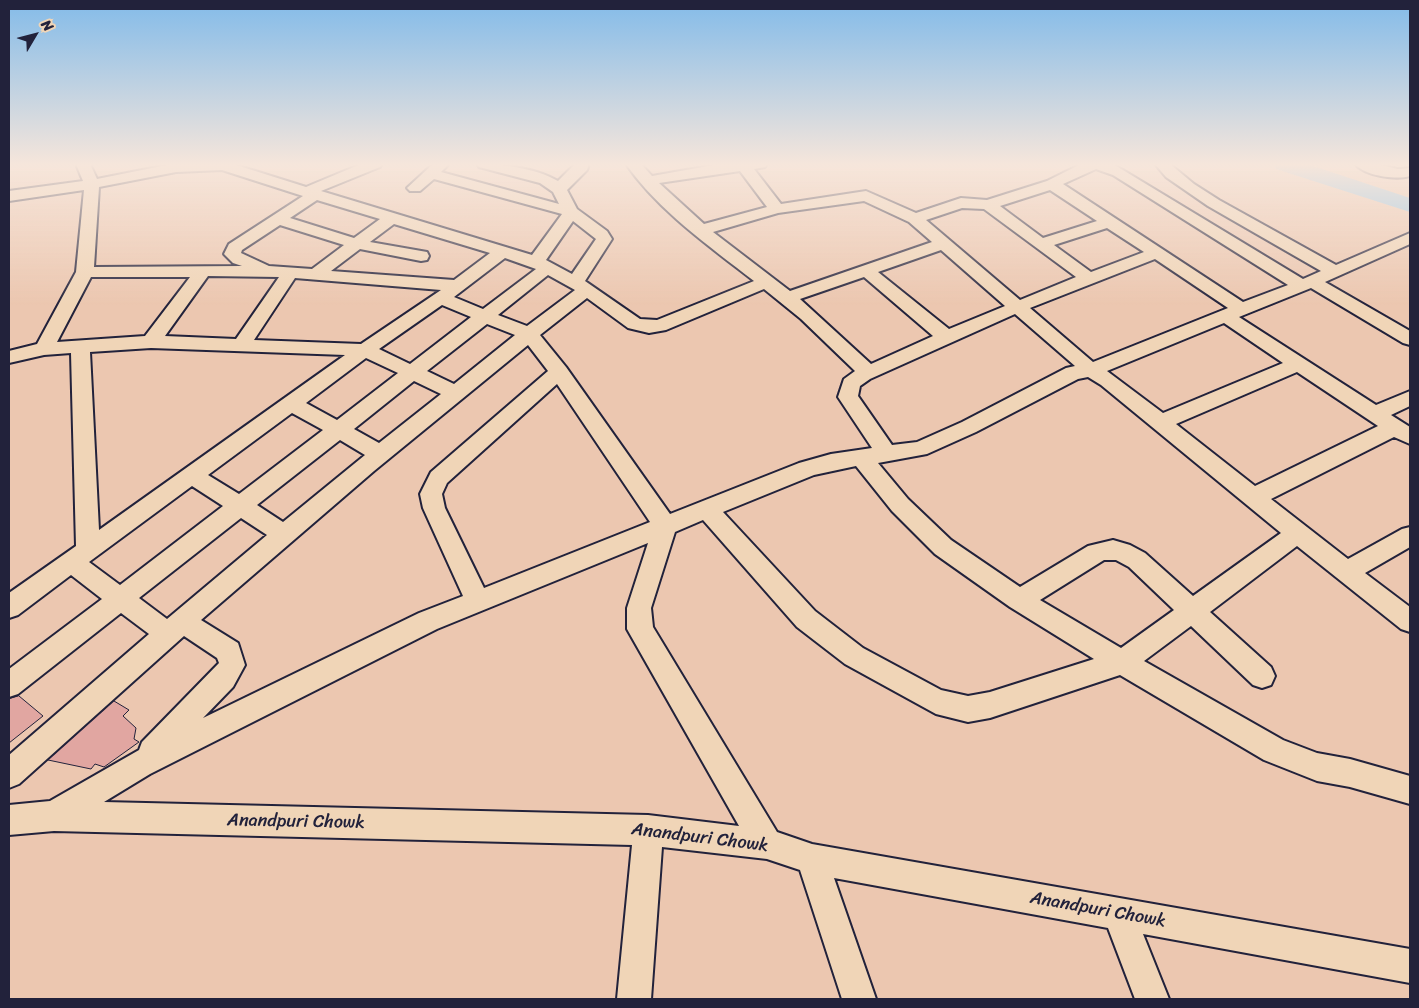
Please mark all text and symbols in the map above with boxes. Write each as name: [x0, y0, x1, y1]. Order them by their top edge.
north arrow: [10, 10, 60, 60]
text: N: [34, 14, 60, 37]
street label: Anandpuri Chowk: [227, 810, 365, 834]
street label: Anandpuri Chowk: [630, 819, 770, 857]
street label: Anandpuri Chowk: [1028, 887, 1168, 933]

